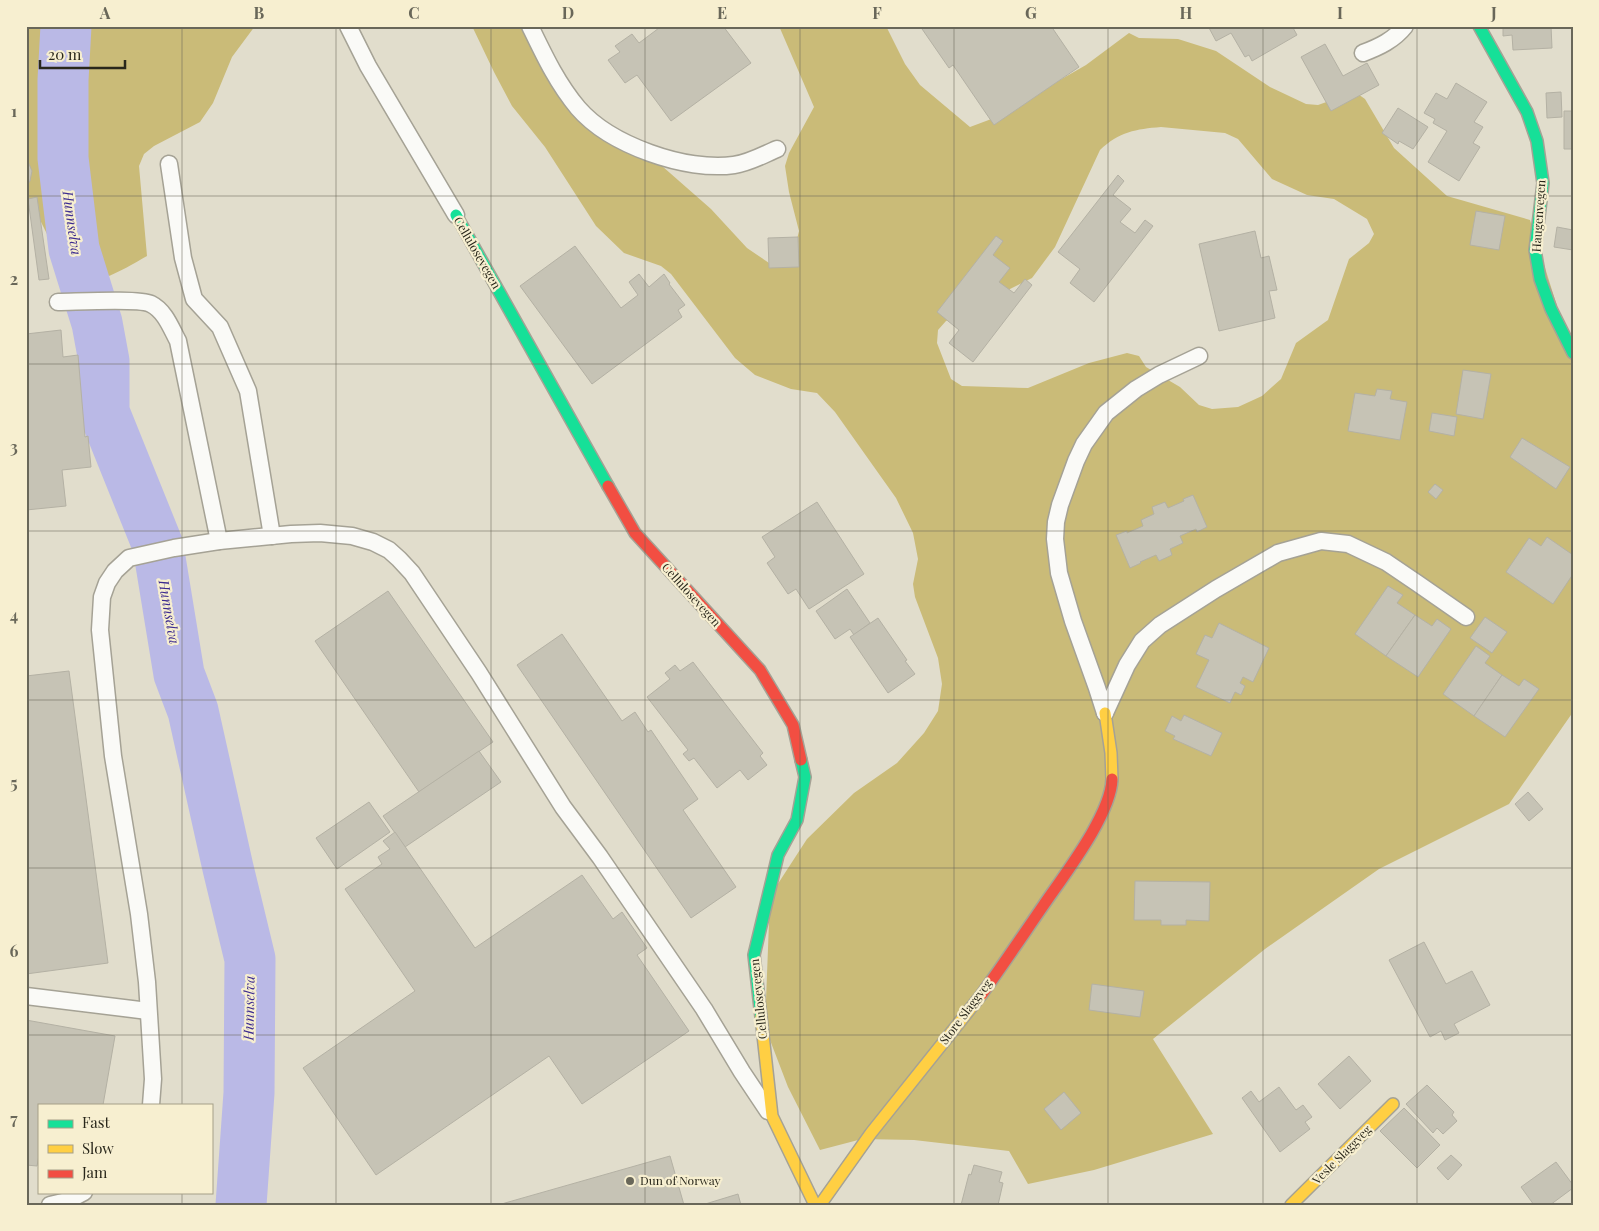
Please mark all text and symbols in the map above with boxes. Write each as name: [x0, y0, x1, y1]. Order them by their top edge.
text: A: [99, 2, 111, 23]
text: B: [254, 2, 265, 23]
text: C: [408, 2, 420, 23]
text: D: [562, 2, 574, 23]
text: E: [717, 2, 727, 23]
text: F: [872, 2, 882, 23]
text: G: [1025, 2, 1037, 23]
text: H: [1180, 2, 1193, 23]
text: I: [1337, 2, 1343, 23]
text: J: [1490, 2, 1497, 23]
scale bar: [40, 38, 125, 70]
text: 20 m: [48, 44, 82, 64]
text: 1: [11, 100, 17, 121]
street label: Haugenvegen: [1527, 179, 1549, 253]
water label: Hunnselva: [58, 189, 86, 256]
street label: Cellulosevegen: [451, 214, 505, 291]
text: 2: [10, 268, 18, 289]
text: 3: [10, 436, 18, 457]
street label: Cellulosevegen: [659, 559, 725, 630]
water label: Hunnselva: [154, 577, 184, 645]
text: 4: [10, 604, 18, 625]
text: 5: [10, 772, 18, 793]
text: 6: [10, 940, 19, 961]
street label: Cellulosevegen: [746, 958, 770, 1040]
street label: Store Slaggveg: [935, 975, 995, 1047]
water label: Hunnselva: [238, 976, 259, 1041]
legend: [38, 1104, 212, 1194]
text: 7: [10, 1108, 18, 1129]
text: Fast: [82, 1112, 111, 1132]
street label: Vesle Slaggveg: [1308, 1121, 1375, 1188]
text: Slow: [82, 1138, 114, 1158]
text: Jam: [81, 1162, 108, 1182]
place label: Dun of Norway: [640, 1172, 721, 1188]
marker: Dun of Norway: [624, 1175, 636, 1187]

